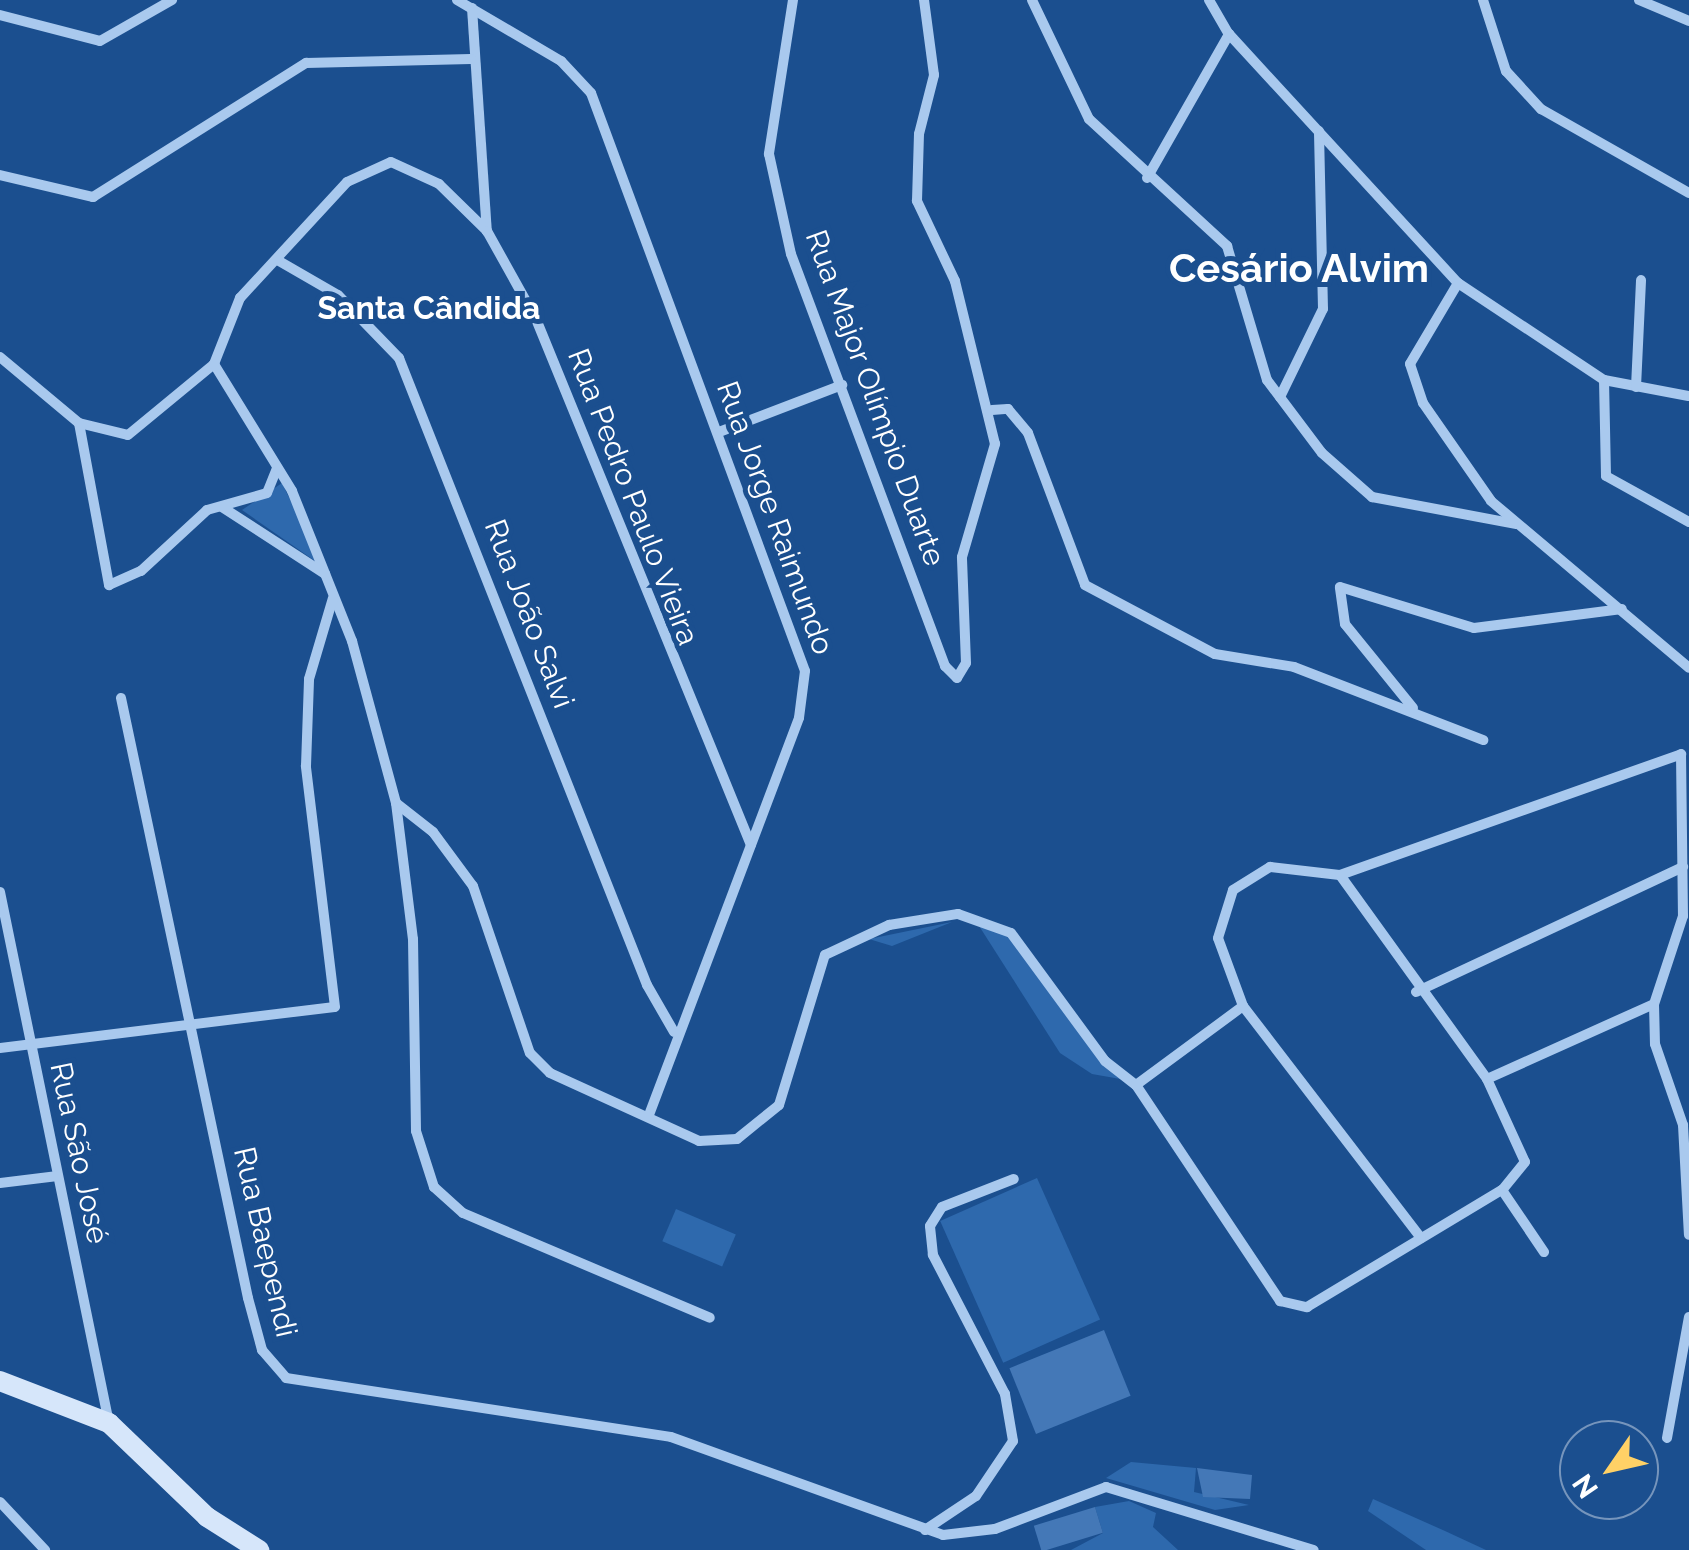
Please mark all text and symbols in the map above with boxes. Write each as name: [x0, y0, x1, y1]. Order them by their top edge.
street label: Rua Major Olímpio Duarte: [797, 225, 953, 571]
district label: Cesário Alvim: [1168, 244, 1430, 292]
district label: Santa Cândida: [318, 289, 540, 327]
street label: Rua Pedro Paulo Vieira: [560, 343, 706, 651]
street label: Rua Jorge Raimundo: [709, 376, 841, 660]
street label: Rua João Salvi: [476, 514, 582, 714]
street label: Rua São José: [42, 1059, 116, 1247]
street label: Rua Baependi: [226, 1143, 304, 1341]
north arrow: [1559, 1420, 1659, 1520]
text: N: [1566, 1468, 1605, 1504]

